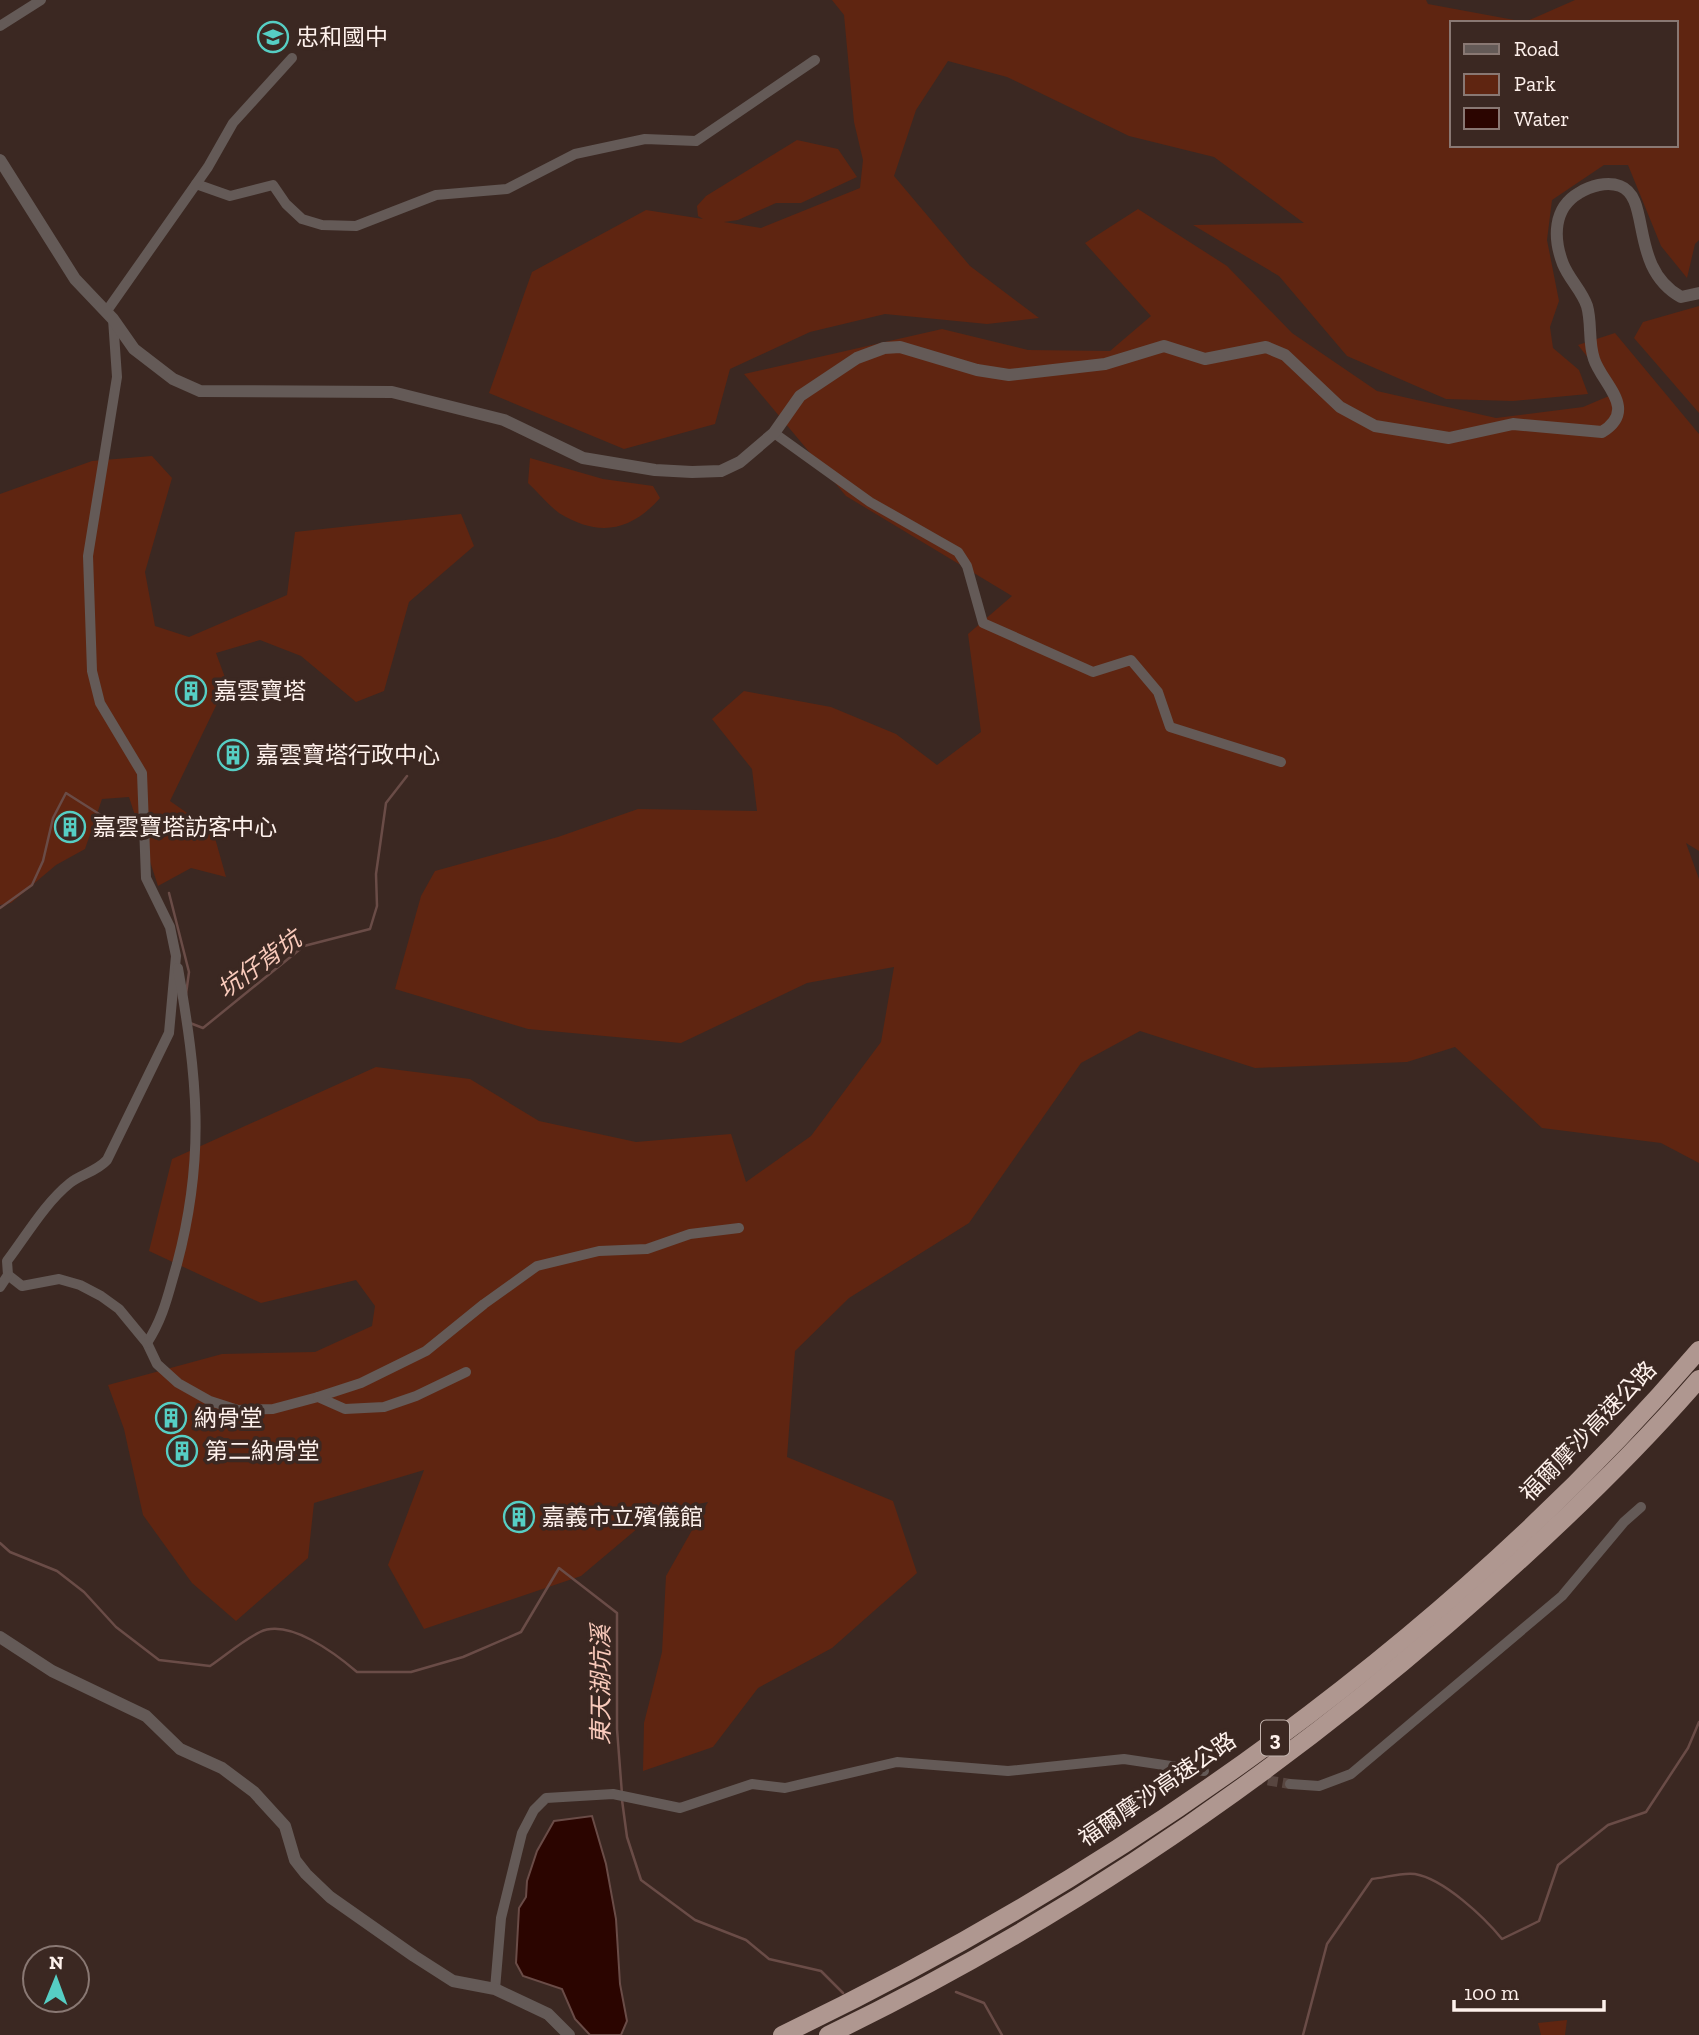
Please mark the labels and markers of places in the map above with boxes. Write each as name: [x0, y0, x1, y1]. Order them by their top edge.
school or university icon: 忠和國中: [256, 20, 290, 54]
place label: 忠和國中: [296, 23, 388, 51]
building icon: 嘉雲寶塔: [174, 674, 208, 708]
place label: 嘉雲寶塔: [214, 677, 306, 705]
building icon: 嘉雲寶塔行政中心: [216, 738, 250, 772]
place label: 嘉雲寶塔行政中心: [256, 741, 440, 769]
building icon: 嘉雲寶塔訪客中心: [53, 810, 87, 844]
place label: 嘉雲寶塔訪客中心: [93, 813, 277, 841]
building icon: 納骨堂: [154, 1401, 188, 1435]
place label: 納骨堂: [194, 1404, 263, 1432]
building icon: 第二納骨堂: [165, 1434, 199, 1468]
place label: 第二納骨堂: [205, 1437, 320, 1465]
building icon: 嘉義市立殯儀館: [502, 1500, 536, 1534]
place label: 嘉義市立殯儀館: [542, 1503, 703, 1531]

